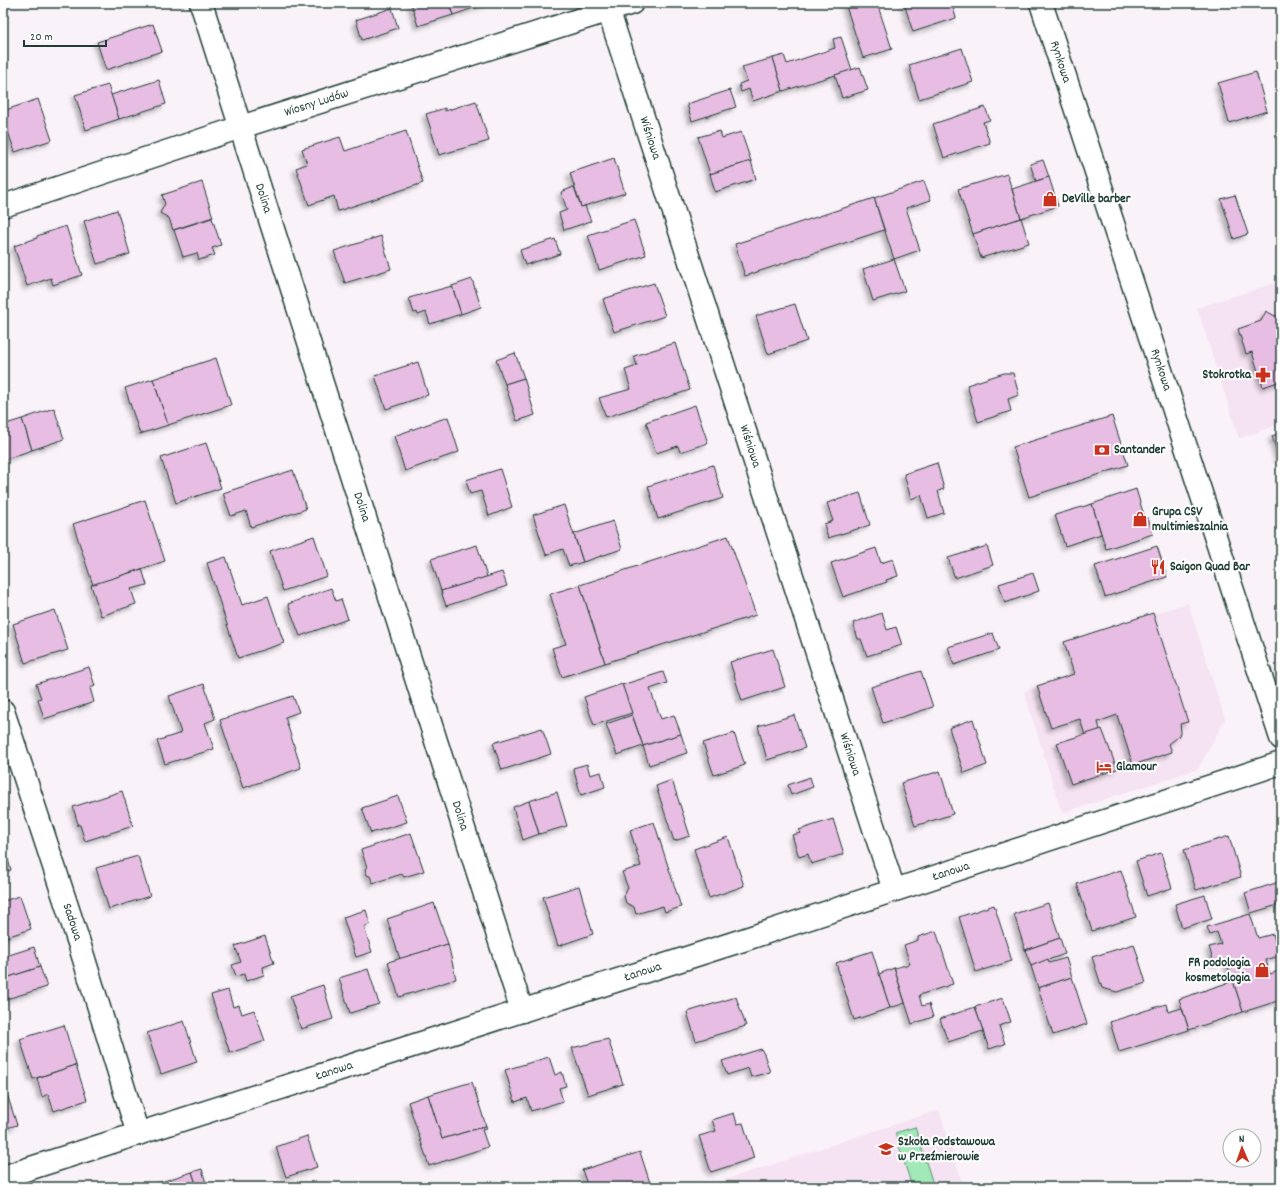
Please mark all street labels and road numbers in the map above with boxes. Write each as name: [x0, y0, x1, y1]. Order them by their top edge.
street label: Rynkowa: [1045, 38, 1076, 86]
street label: Wiosny Ludów: [282, 84, 351, 122]
street label: Wiśniowa: [634, 114, 666, 163]
street label: Dolina: [250, 181, 277, 216]
street label: Rynkowa: [1145, 346, 1177, 394]
street label: Wiśniowa: [734, 422, 766, 471]
street label: Dolina: [348, 490, 375, 525]
street label: Wiśniowa: [834, 730, 866, 779]
street label: Dolina: [446, 799, 474, 834]
street label: Łanowa: [929, 856, 973, 887]
street label: Sadowa: [57, 901, 87, 944]
street label: Łanowa: [621, 957, 665, 987]
street label: Łanowa: [313, 1056, 356, 1086]

